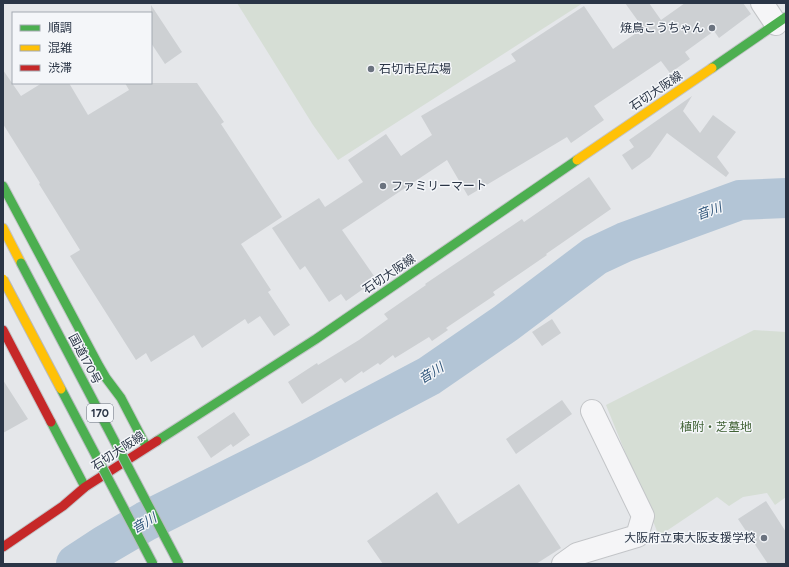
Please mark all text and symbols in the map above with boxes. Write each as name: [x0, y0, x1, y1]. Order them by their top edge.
legend: [12, 12, 152, 84]
text: 順調: [48, 21, 72, 35]
place label: 焼鳥こうちゃん: [620, 21, 704, 35]
marker: 焼鳥こうちゃん: [707, 23, 717, 33]
text: 混雑: [48, 41, 72, 55]
text: 渋滞: [48, 61, 72, 75]
place label: 石切市民広場: [379, 62, 451, 76]
marker: 石切市民広場: [366, 64, 376, 74]
street label: 石切大阪線: [627, 68, 685, 114]
place label: ファミリーマート: [391, 179, 487, 193]
marker: ファミリーマート: [378, 181, 388, 191]
water label: 音川: [694, 199, 726, 222]
street label: 石切大阪線: [360, 251, 418, 297]
street label: 国道170号: [66, 331, 104, 387]
water label: 音川: [416, 359, 448, 386]
road number: 170: [87, 404, 113, 422]
park label: 植附・芝墓地: [680, 420, 752, 434]
street label: 石切大阪線: [89, 429, 147, 473]
water label: 音川: [129, 509, 161, 536]
place label: 大阪府立東大阪支援学校: [624, 531, 756, 545]
marker: 大阪府立東大阪支援学校: [759, 533, 769, 543]

